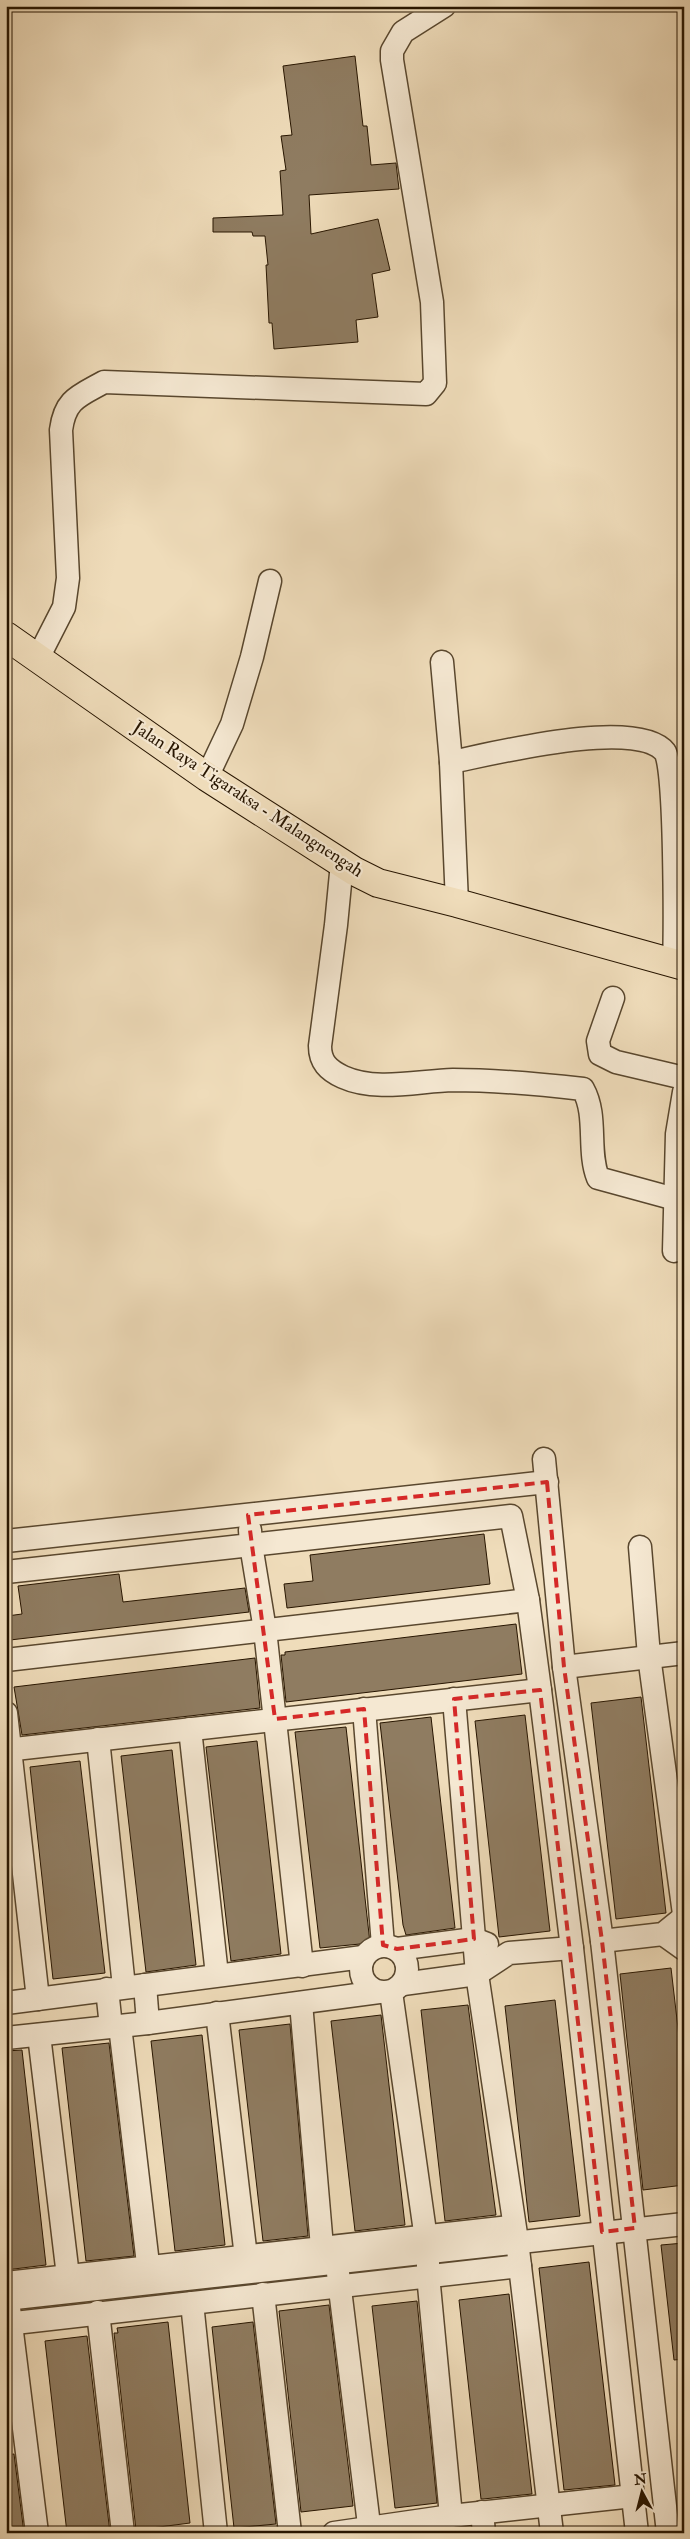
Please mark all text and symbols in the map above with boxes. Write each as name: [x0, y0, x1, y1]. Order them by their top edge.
street label: Jalan Raya Tigaraksa - Malangnengah: [127, 715, 368, 883]
north arrow: [618, 2466, 668, 2516]
text: N: [632, 2470, 648, 2489]

